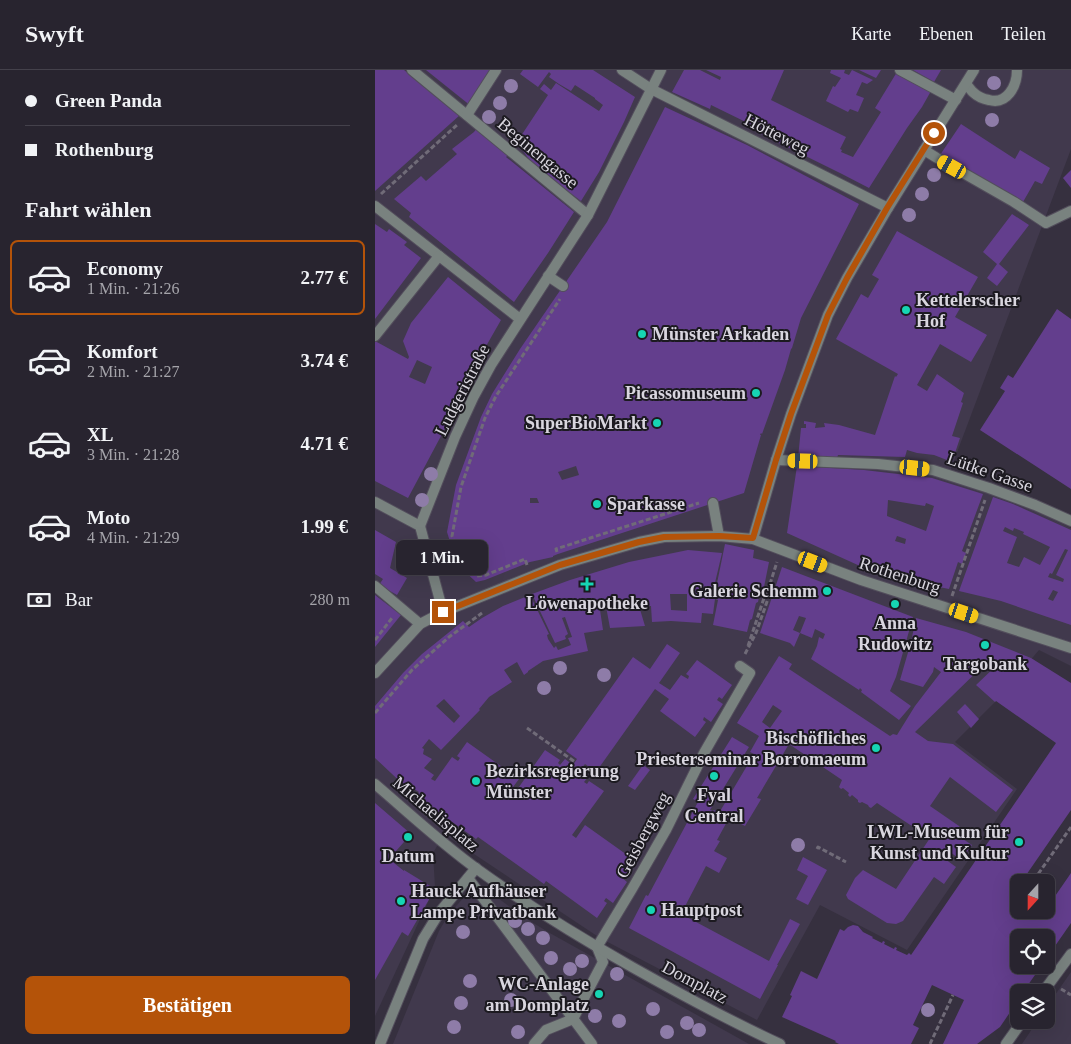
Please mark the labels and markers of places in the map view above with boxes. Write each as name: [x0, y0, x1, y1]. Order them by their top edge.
place label: Kettelerscher Hof: [916, 290, 1020, 331]
marker: Kettelerscher Hof: [900, 304, 912, 316]
place label: Münster Arkaden: [652, 324, 789, 344]
marker: Münster Arkaden: [636, 328, 648, 340]
place label: Picassomuseum: [625, 383, 746, 403]
marker: Picassomuseum: [750, 387, 762, 399]
place label: SuperBioMarkt: [525, 413, 647, 433]
marker: SuperBioMarkt: [651, 417, 663, 429]
place label: Sparkasse: [607, 494, 685, 514]
marker: Sparkasse: [591, 498, 603, 510]
marker: Löwenapotheke: [581, 578, 593, 590]
place label: Galerie Schemm: [690, 581, 817, 601]
marker: Galerie Schemm: [821, 585, 833, 597]
place label: Löwenapotheke: [526, 593, 648, 613]
marker: Anna Rudowitz: [889, 598, 901, 610]
place label: Anna Rudowitz: [858, 613, 932, 654]
marker: Targobank: [979, 639, 991, 651]
place label: Targobank: [943, 654, 1027, 674]
place label: Bischöfliches Priesterseminar Borromaeum: [636, 728, 866, 769]
marker: Bischöfliches Priesterseminar Borromaeum: [870, 742, 882, 754]
place label: Bezirksregierung Münster: [486, 761, 619, 802]
marker: Fyal Central: [708, 770, 720, 782]
marker: Bezirksregierung Münster: [470, 775, 482, 787]
place label: Fyal Central: [685, 785, 743, 826]
place label: LWL-Museum für Kunst und Kultur: [867, 822, 1009, 863]
marker: Datum: [402, 831, 414, 843]
marker: LWL-Museum für Kunst und Kultur: [1013, 836, 1025, 848]
place label: Datum: [382, 846, 435, 866]
place label: Hauck Aufhäuser Lampe Privatbank: [411, 881, 557, 922]
marker: Hauck Aufhäuser Lampe Privatbank: [395, 895, 407, 907]
place label: Hauptpost: [661, 900, 742, 920]
marker: Hauptpost: [645, 904, 657, 916]
place label: WC-Anlage am Domplatz: [486, 974, 589, 1015]
marker: WC-Anlage am Domplatz: [593, 988, 605, 1000]

